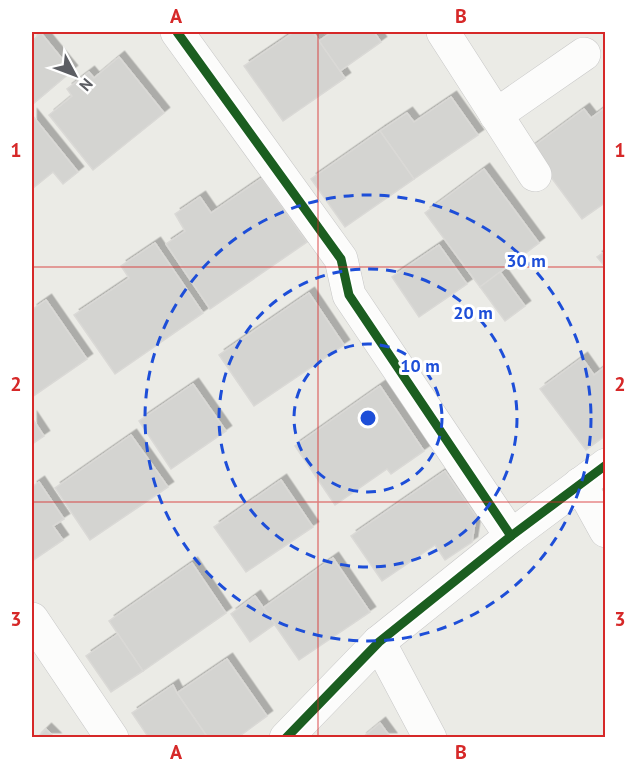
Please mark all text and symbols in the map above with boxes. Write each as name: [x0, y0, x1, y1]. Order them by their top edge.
text: A: [170, 3, 183, 29]
text: B: [455, 3, 467, 29]
north arrow: [45, 45, 105, 105]
text: N: [75, 74, 97, 95]
text: 1: [10, 137, 22, 163]
text: 1: [614, 137, 626, 163]
text: 30 m: [506, 249, 546, 272]
text: 20 m: [453, 301, 493, 324]
text: 10 m: [400, 354, 440, 377]
text: 2: [10, 371, 22, 397]
text: 2: [614, 371, 626, 397]
centre of rings: [358, 408, 378, 428]
text: 3: [10, 606, 22, 632]
text: 3: [614, 606, 626, 632]
text: A: [170, 739, 183, 765]
text: B: [455, 739, 467, 765]

